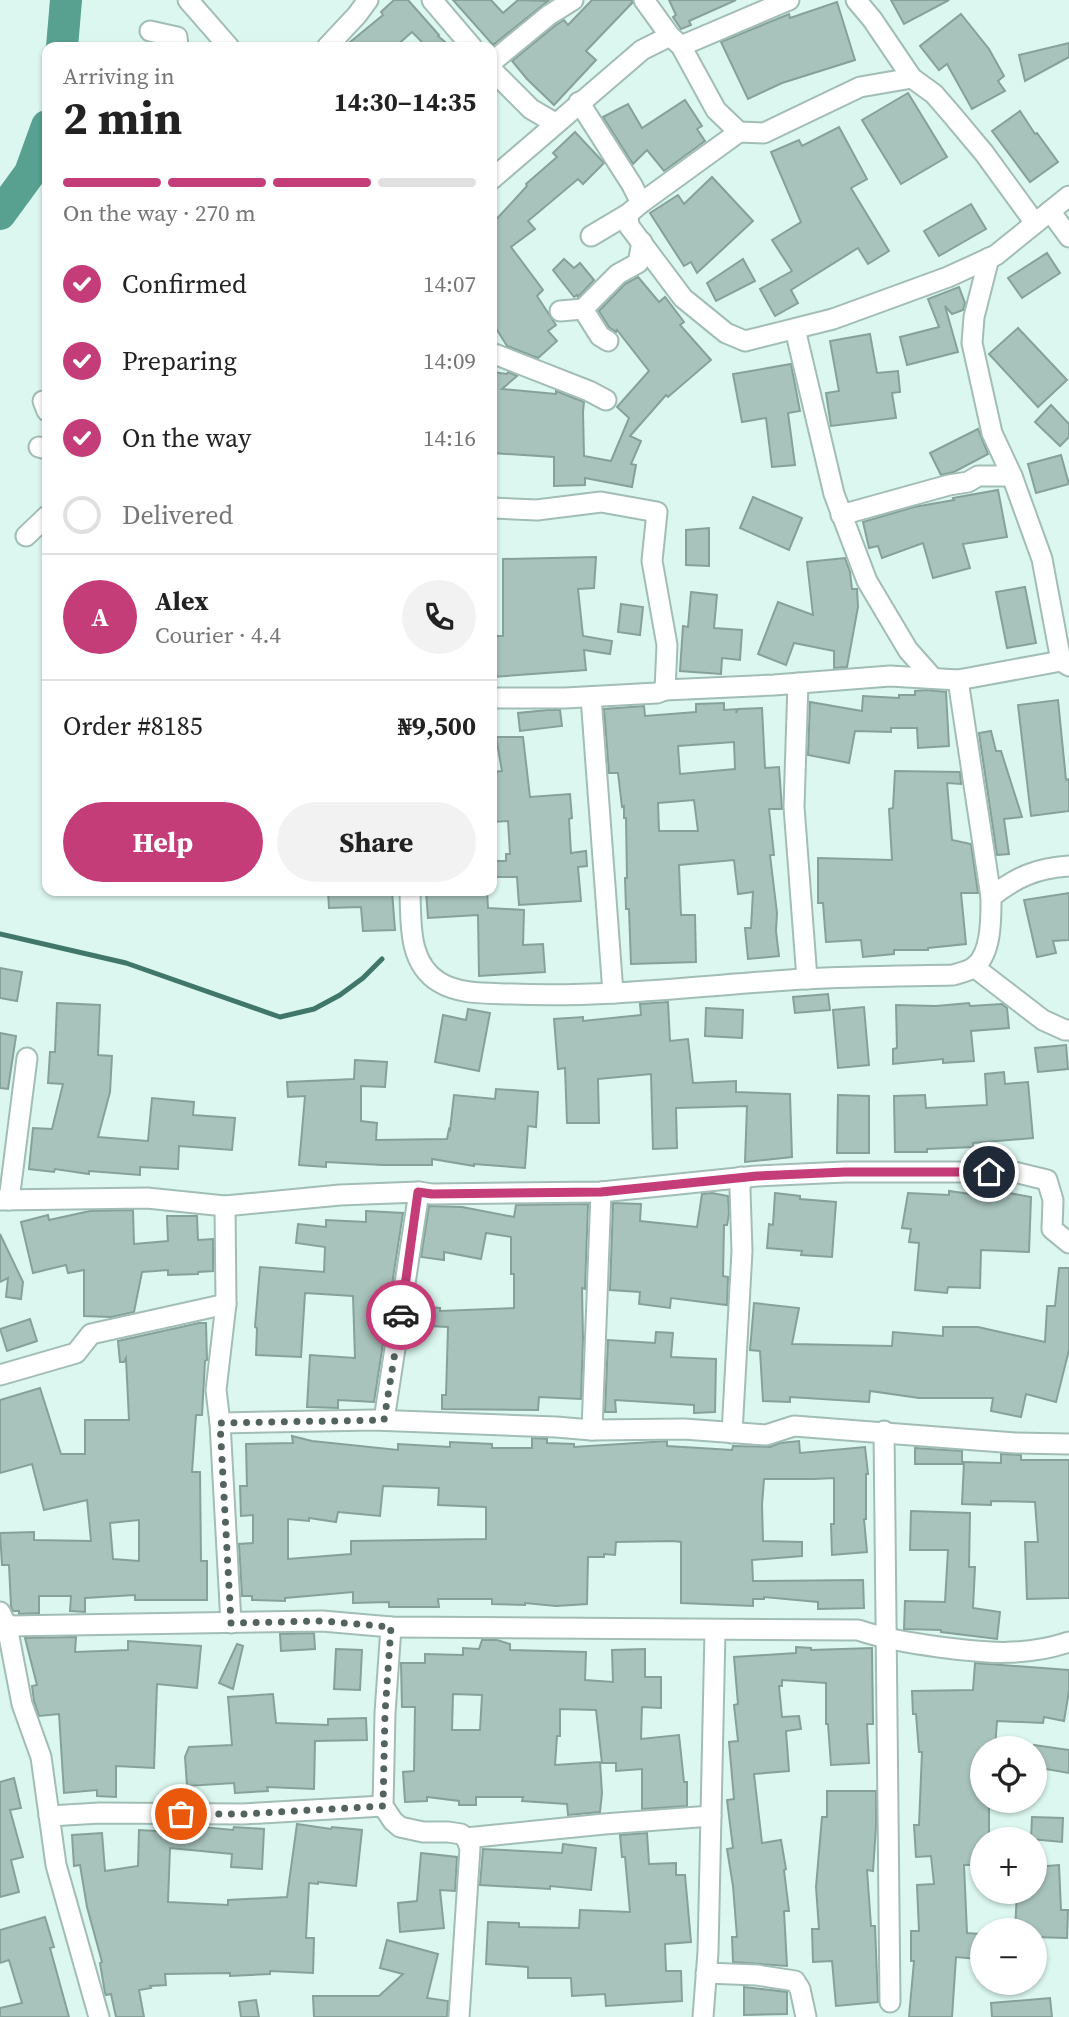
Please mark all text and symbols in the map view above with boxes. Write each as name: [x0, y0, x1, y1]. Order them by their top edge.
text: Arriving in: [63, 60, 175, 92]
text: 14:30–14:35: [334, 84, 476, 120]
text: 2 min: [63, 86, 182, 149]
text: On the way · 270 m: [63, 197, 256, 229]
icon: check: [63, 265, 101, 303]
text: Confirmed: [122, 266, 247, 302]
text: 14:07: [423, 268, 476, 300]
icon: check: [63, 342, 101, 380]
text: Preparing: [122, 343, 237, 379]
text: 14:09: [423, 345, 476, 377]
icon: check: [63, 419, 101, 457]
text: On the way: [122, 420, 251, 456]
text: 14:16: [423, 422, 476, 454]
text: Delivered: [122, 497, 233, 533]
button: phone: [402, 580, 476, 654]
text: Alex: [155, 583, 209, 619]
text: A: [91, 599, 109, 635]
text: Courier · 4.4: [155, 619, 281, 651]
text: Order #8185: [63, 708, 203, 744]
text: ₦9,500: [398, 708, 476, 744]
button: Help: [63, 802, 263, 882]
button: Share: [277, 802, 476, 882]
pin: [959, 1142, 1019, 1202]
icon: home: [970, 1153, 1008, 1191]
courier: [366, 1280, 436, 1350]
icon: car: [382, 1296, 420, 1334]
map controls: [970, 1736, 1047, 1995]
button: locate: [970, 1736, 1047, 1813]
pin: [151, 1784, 211, 1844]
icon: bag: [162, 1795, 200, 1833]
button: +: [970, 1827, 1047, 1904]
button: −: [970, 1918, 1047, 1995]

